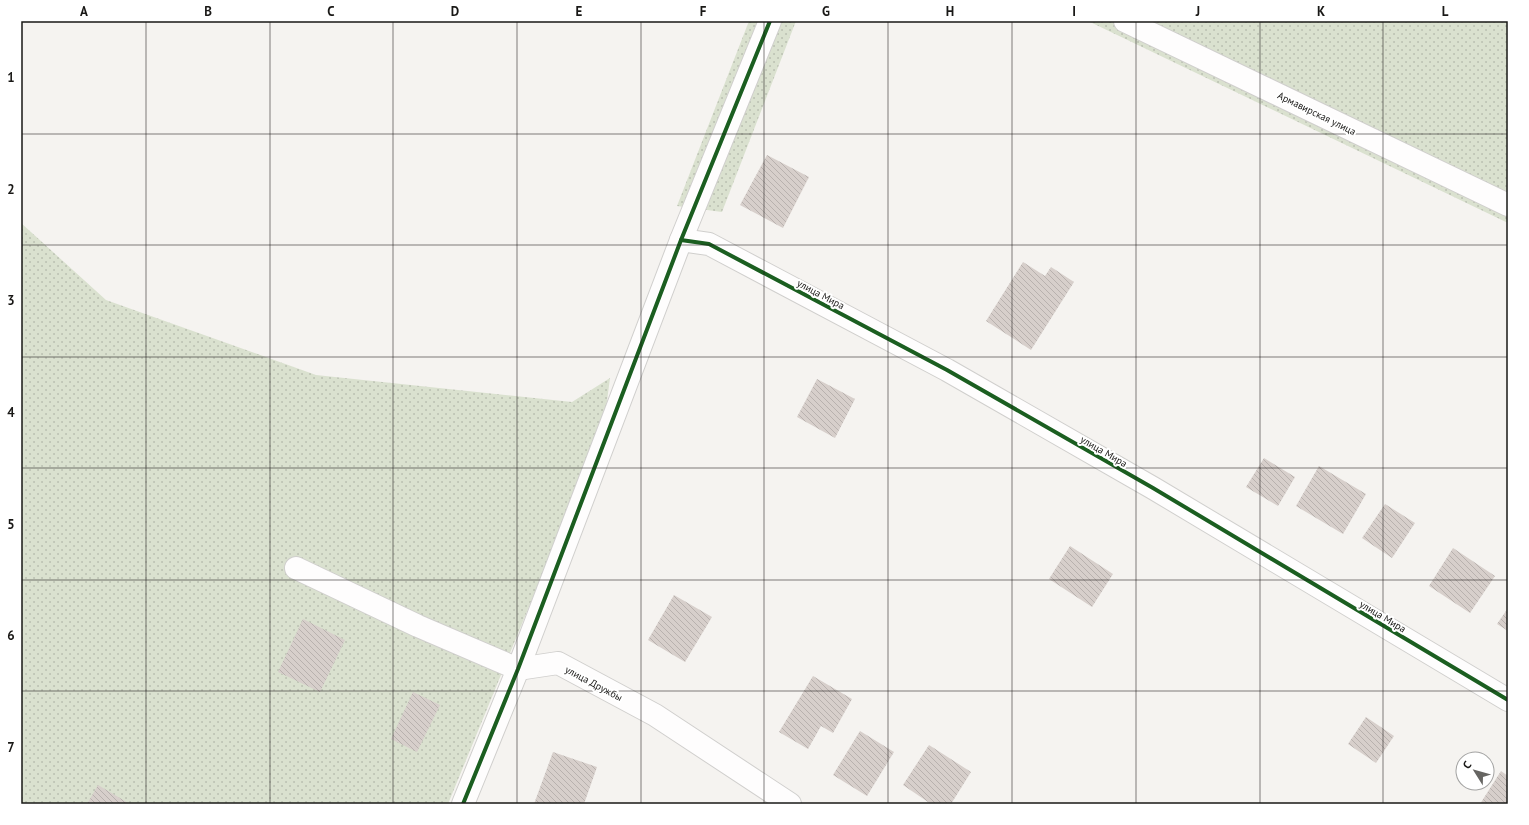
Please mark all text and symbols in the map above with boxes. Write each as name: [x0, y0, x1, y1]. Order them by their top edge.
text: A: [80, 3, 88, 20]
text: B: [204, 3, 212, 20]
text: C: [327, 3, 335, 20]
text: D: [451, 3, 459, 20]
text: E: [576, 3, 583, 20]
text: F: [700, 3, 707, 20]
text: G: [822, 3, 830, 20]
text: H: [946, 3, 954, 20]
text: I: [1072, 3, 1076, 20]
text: J: [1195, 3, 1200, 20]
text: K: [1317, 3, 1325, 20]
text: L: [1442, 3, 1449, 20]
text: 1: [7, 69, 15, 86]
street label: Армавирская улица: [1275, 89, 1358, 138]
text: 2: [7, 181, 15, 198]
street label: улица Мира: [795, 277, 847, 312]
text: 3: [7, 292, 15, 309]
text: 4: [7, 404, 15, 421]
street label: улица Мира: [1078, 433, 1129, 470]
text: 5: [7, 516, 15, 533]
street label: улица Мира: [1357, 597, 1408, 635]
text: 6: [7, 627, 15, 644]
street label: улица Дружбы: [563, 663, 625, 704]
text: 7: [7, 739, 15, 756]
north arrow: [1455, 751, 1495, 791]
text: С: [1460, 758, 1474, 772]

